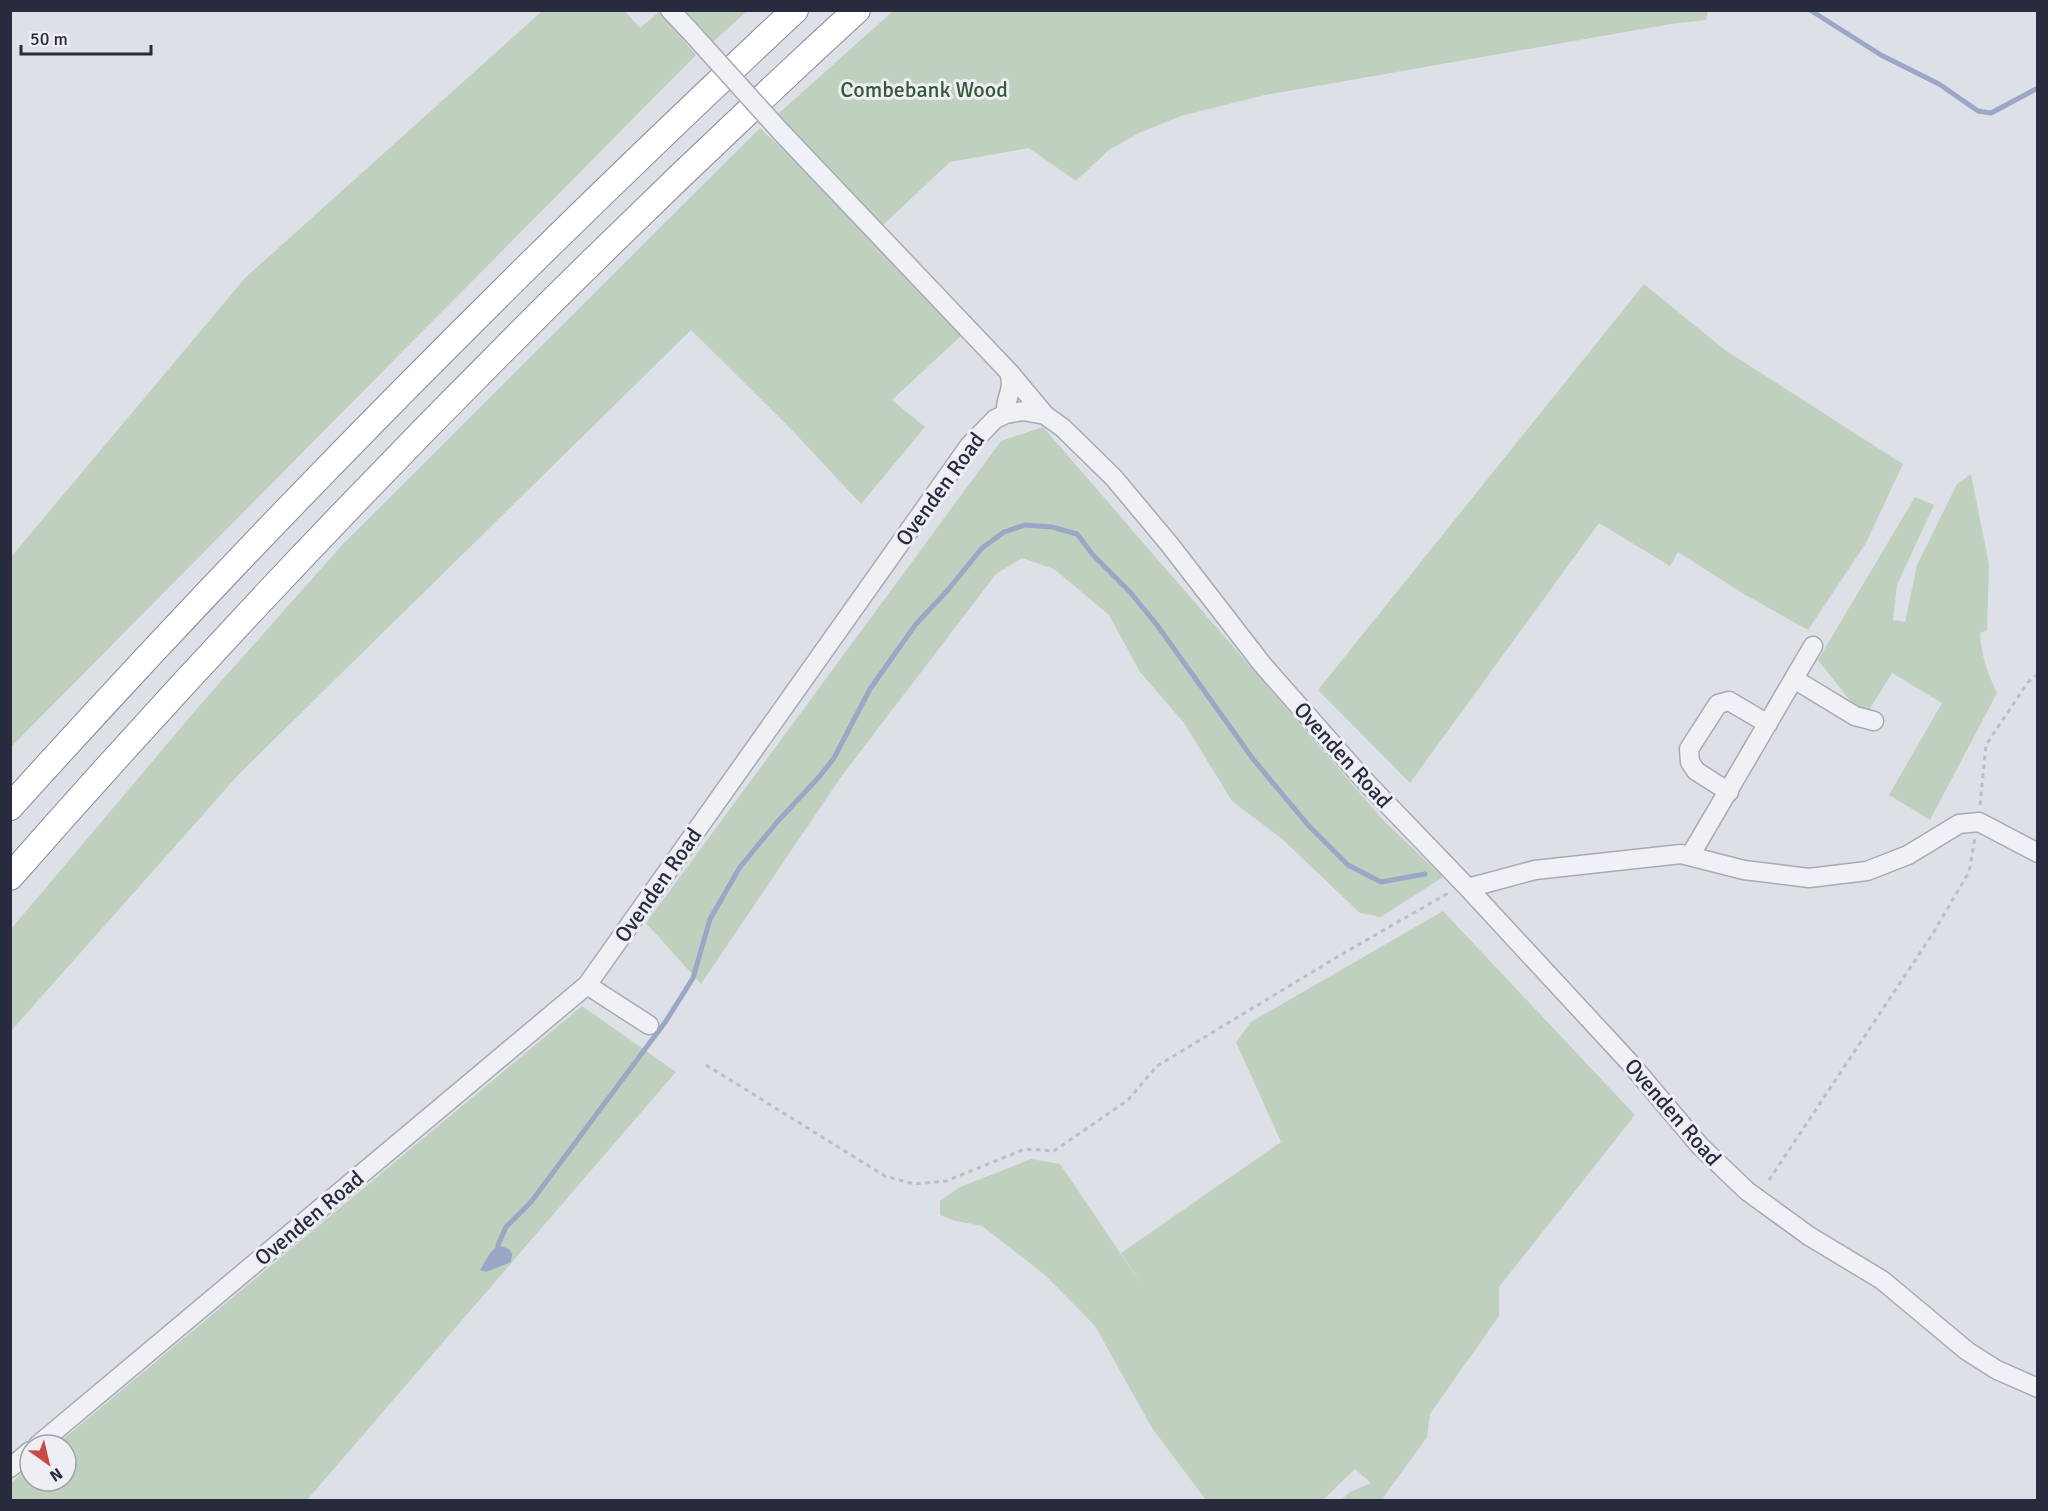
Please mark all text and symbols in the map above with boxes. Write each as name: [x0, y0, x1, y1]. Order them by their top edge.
scale bar: [21, 18, 152, 56]
text: 50 m: [30, 28, 68, 50]
park label: Combebank Wood: [840, 76, 1008, 103]
street label: Ovenden Road: [890, 427, 990, 551]
street label: Ovenden Road: [1288, 696, 1398, 814]
street label: Ovenden Road: [609, 822, 707, 948]
street label: Ovenden Road: [1619, 1053, 1727, 1171]
street label: Ovenden Road: [249, 1165, 369, 1271]
north arrow: [18, 1433, 78, 1493]
text: N: [46, 1463, 66, 1486]

